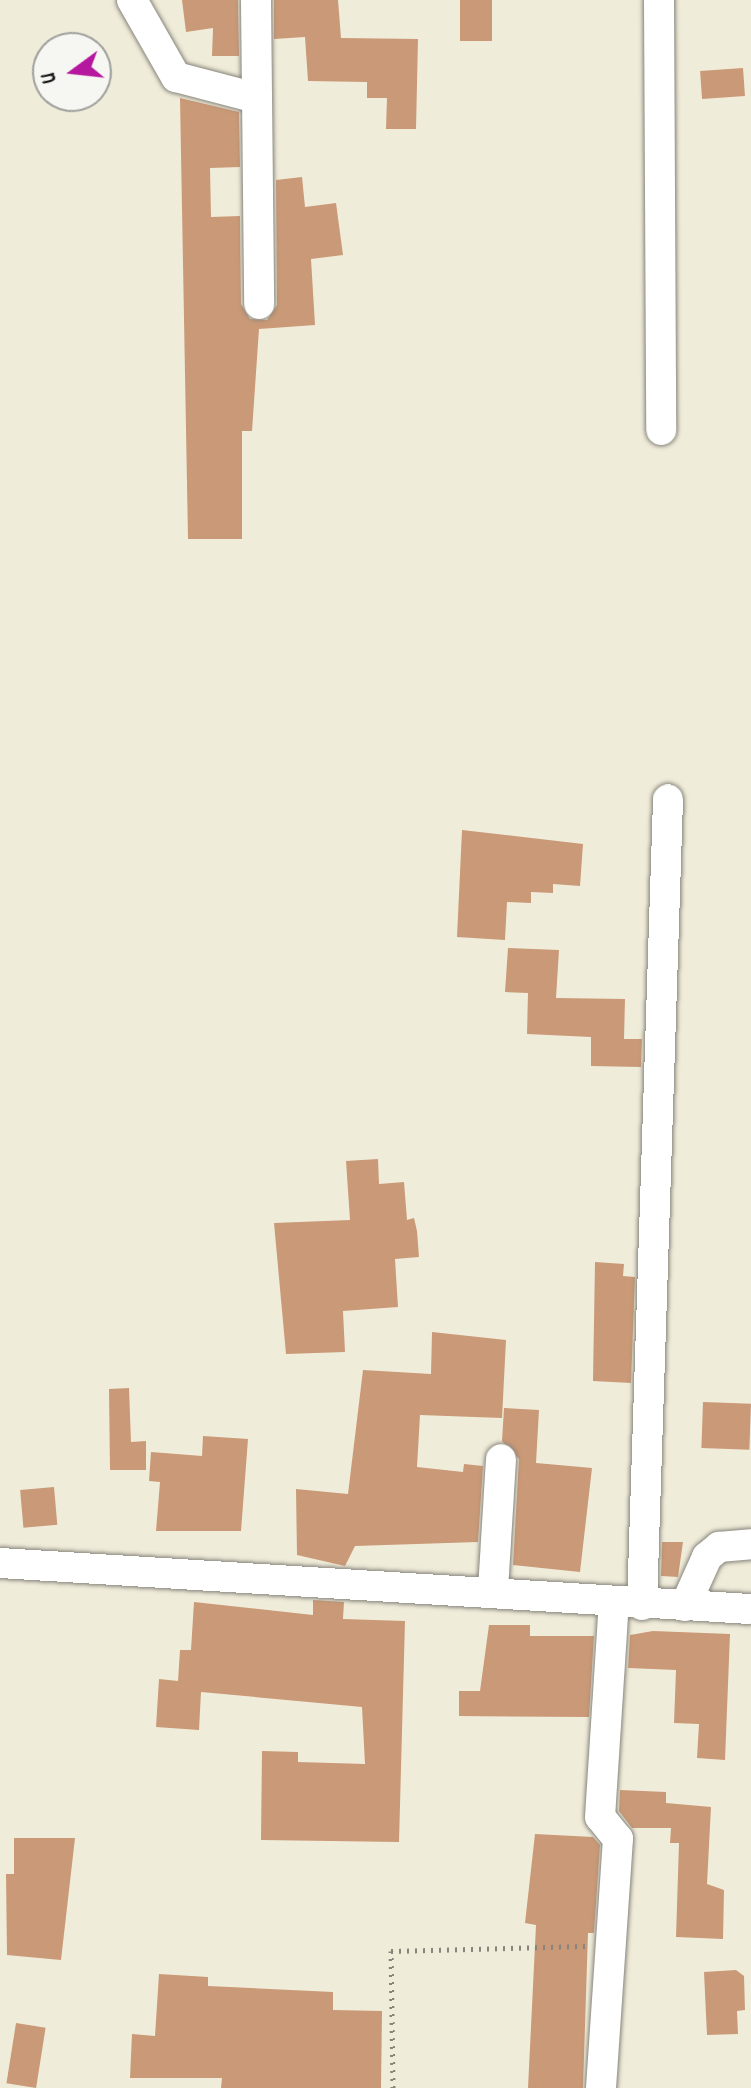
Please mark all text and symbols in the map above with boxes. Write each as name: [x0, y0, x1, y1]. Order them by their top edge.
north arrow: [32, 32, 112, 112]
text: U: [34, 69, 67, 87]

